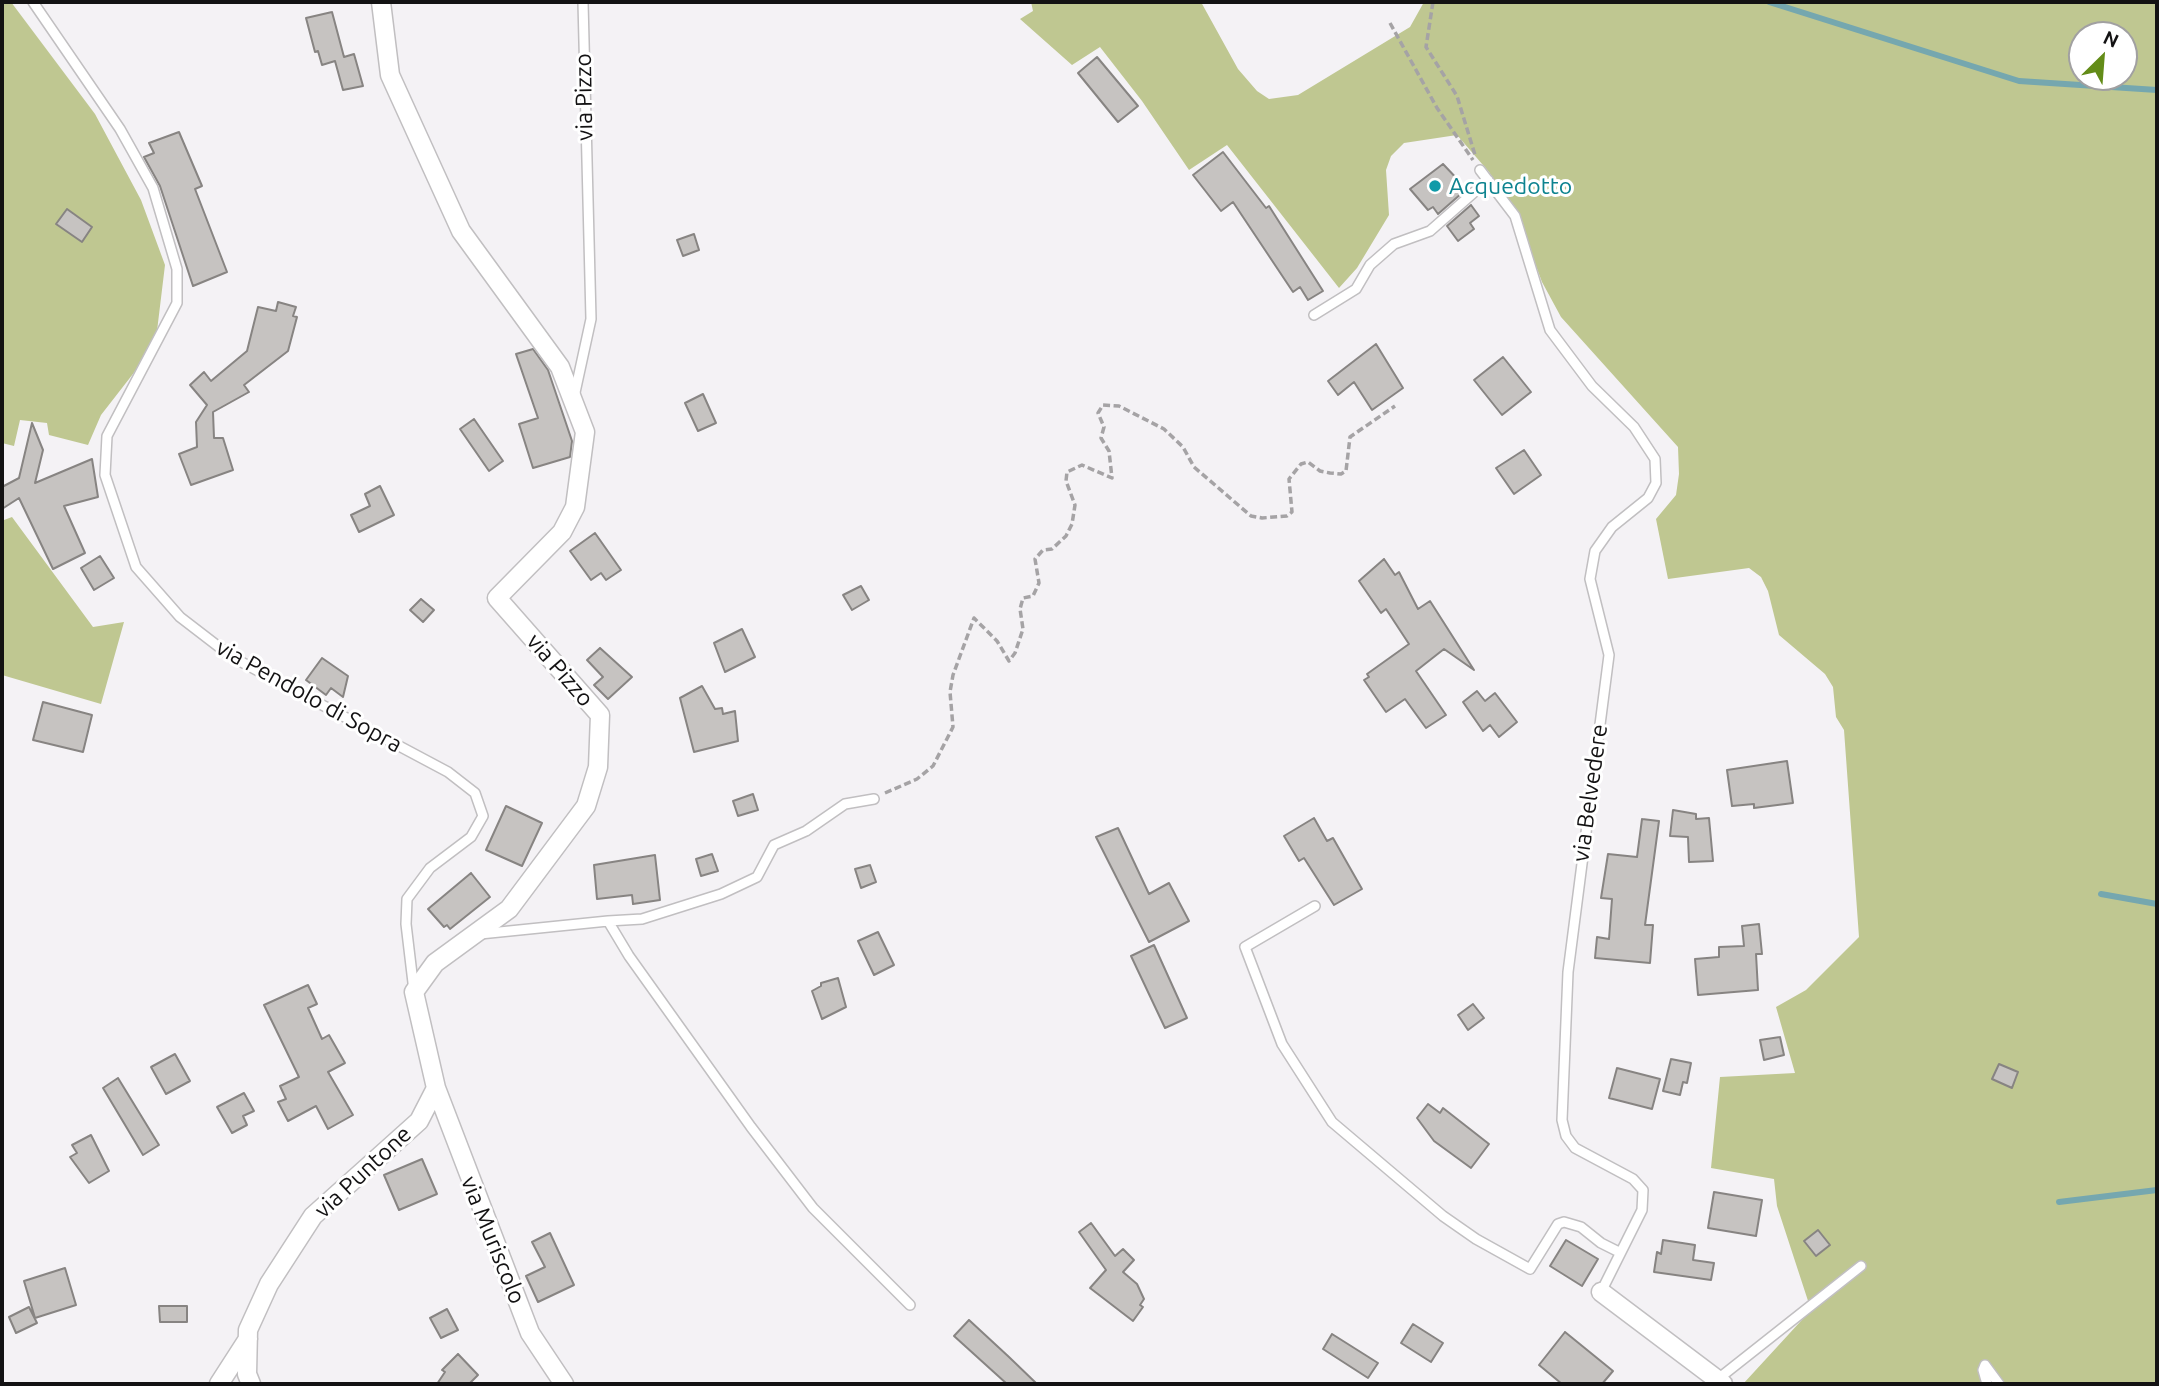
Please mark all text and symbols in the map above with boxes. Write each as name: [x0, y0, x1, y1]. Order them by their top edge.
north arrow: [2068, 21, 2138, 91]
text: N: [2100, 26, 2122, 52]
street label: via Pizzo: [569, 53, 599, 141]
place label: Acquedotto: [1449, 172, 1572, 200]
marker: Acquedotto: [1427, 178, 1443, 194]
street label: via Pizzo: [521, 628, 599, 712]
street label: via Pendolo di Sopra: [211, 633, 407, 759]
street label: via Belvedere: [1567, 722, 1613, 864]
street label: via Puntone: [309, 1120, 417, 1224]
street label: via Muriscolo: [455, 1172, 531, 1308]

